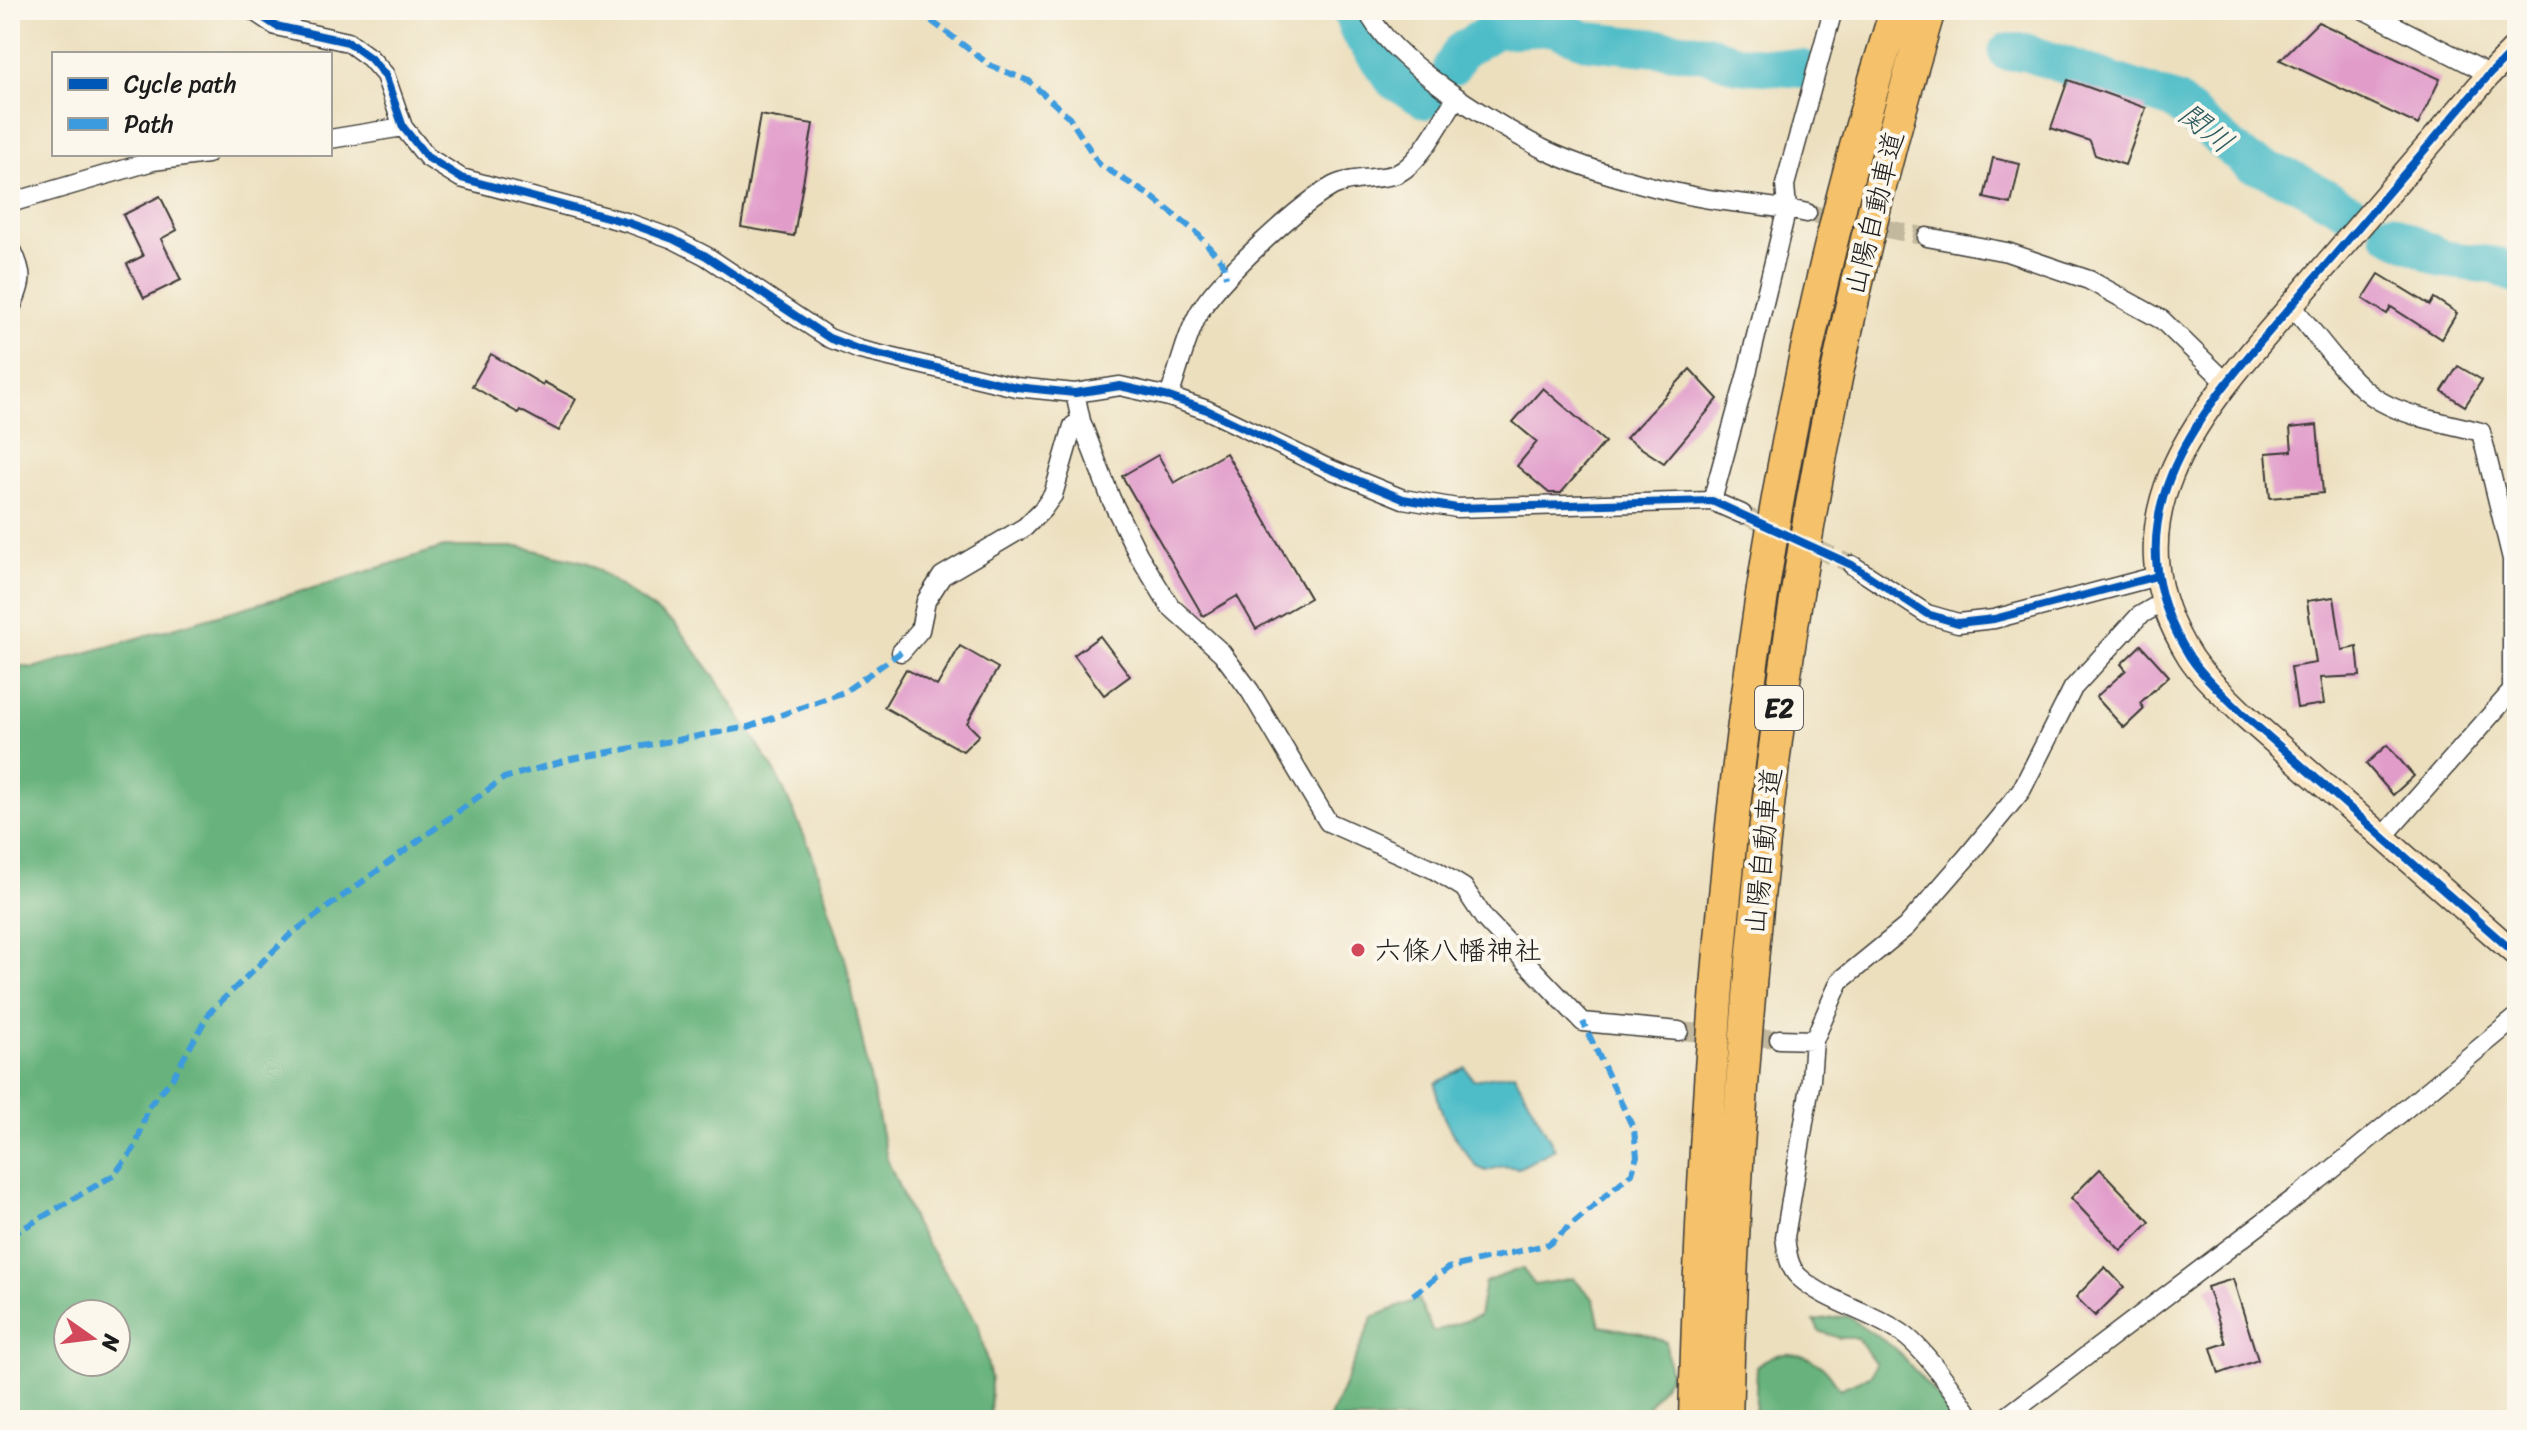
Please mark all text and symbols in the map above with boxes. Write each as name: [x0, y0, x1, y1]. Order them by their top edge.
legend: [52, 52, 332, 156]
text: Cycle path: [124, 63, 237, 105]
water label: 関川: [2166, 88, 2246, 168]
text: Path: [124, 103, 174, 145]
street label: 山陽自動車道: [1830, 126, 1918, 300]
road number: E2: [1755, 686, 1803, 730]
street label: 山陽自動車道: [1730, 765, 1796, 937]
place label: 六條八幡神社: [1374, 926, 1542, 975]
marker: 六條八幡神社: [1349, 941, 1367, 959]
north arrow: [52, 1298, 132, 1378]
text: N: [90, 1330, 132, 1356]

